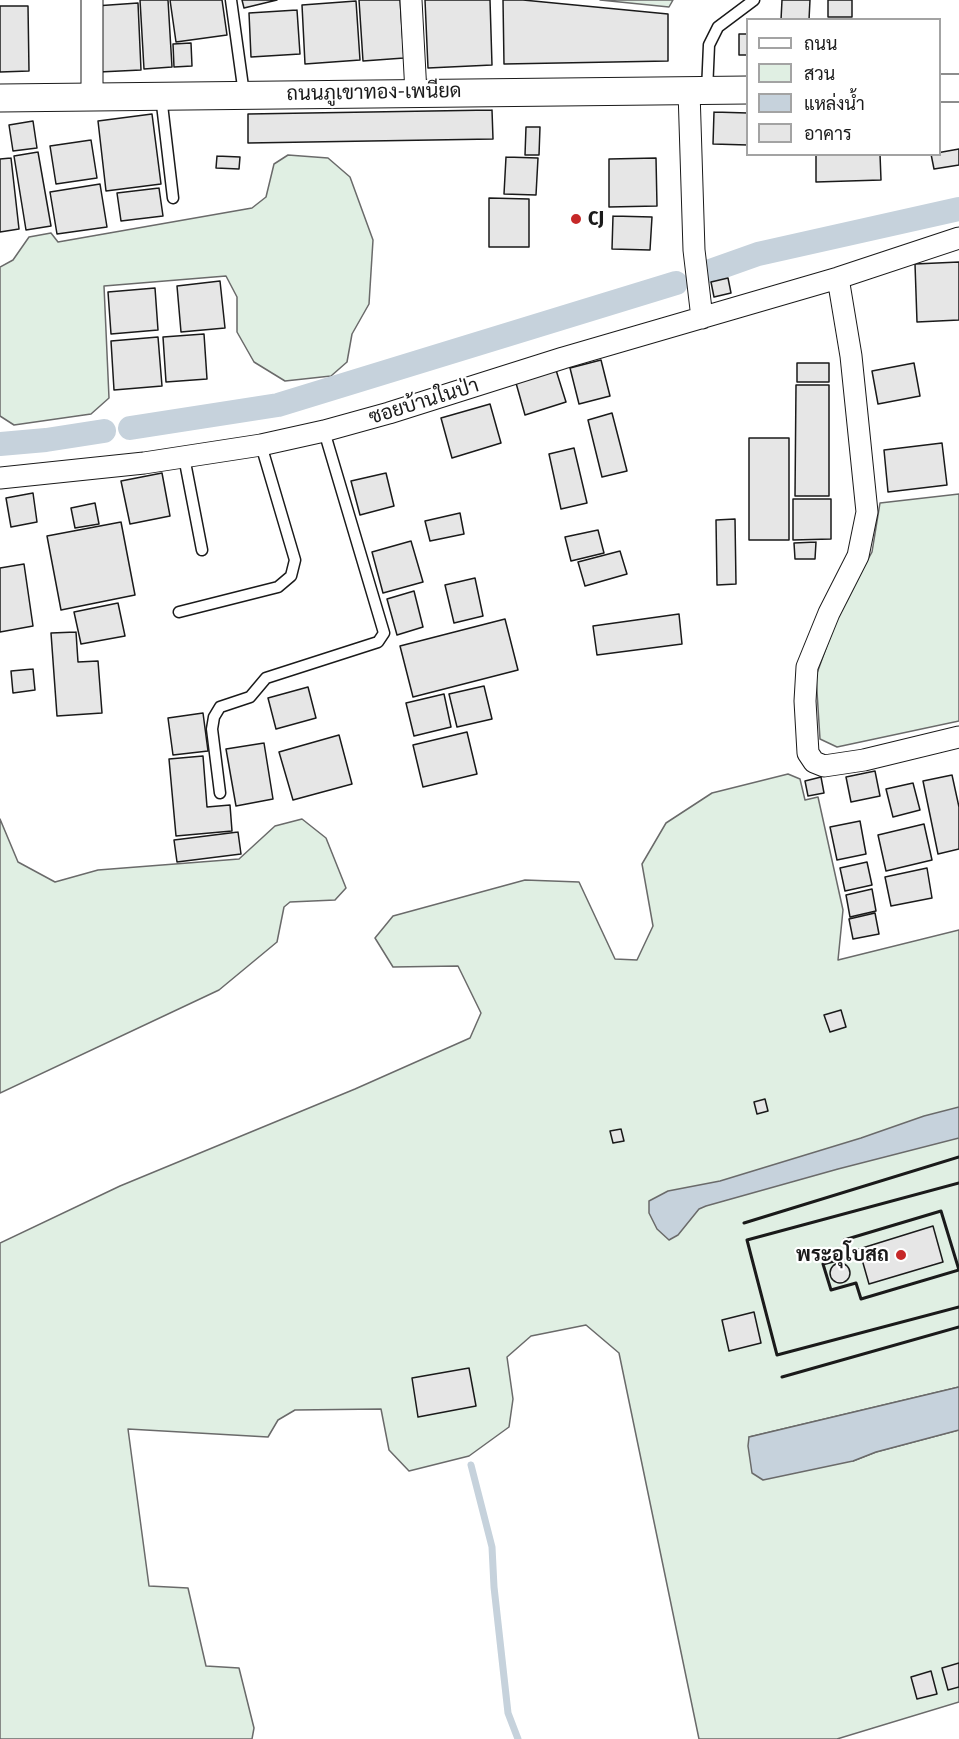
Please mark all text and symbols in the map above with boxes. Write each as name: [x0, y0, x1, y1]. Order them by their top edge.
legend: [746, 18, 941, 156]
text: ถนน: [804, 33, 837, 55]
text: สวน: [804, 63, 835, 85]
street label: ถนนภูเขาทอง-เพนียด: [286, 79, 462, 107]
text: แหล่งน้ำ: [804, 93, 865, 115]
text: อาคาร: [804, 123, 852, 145]
place label: CJ: [588, 207, 604, 231]
marker: CJ: [569, 212, 583, 226]
street label: ซอยบ้านในป่า: [366, 374, 482, 430]
place label: พระอุโบสถ: [796, 1243, 889, 1267]
marker: พระอุโบสถ: [894, 1248, 908, 1262]

